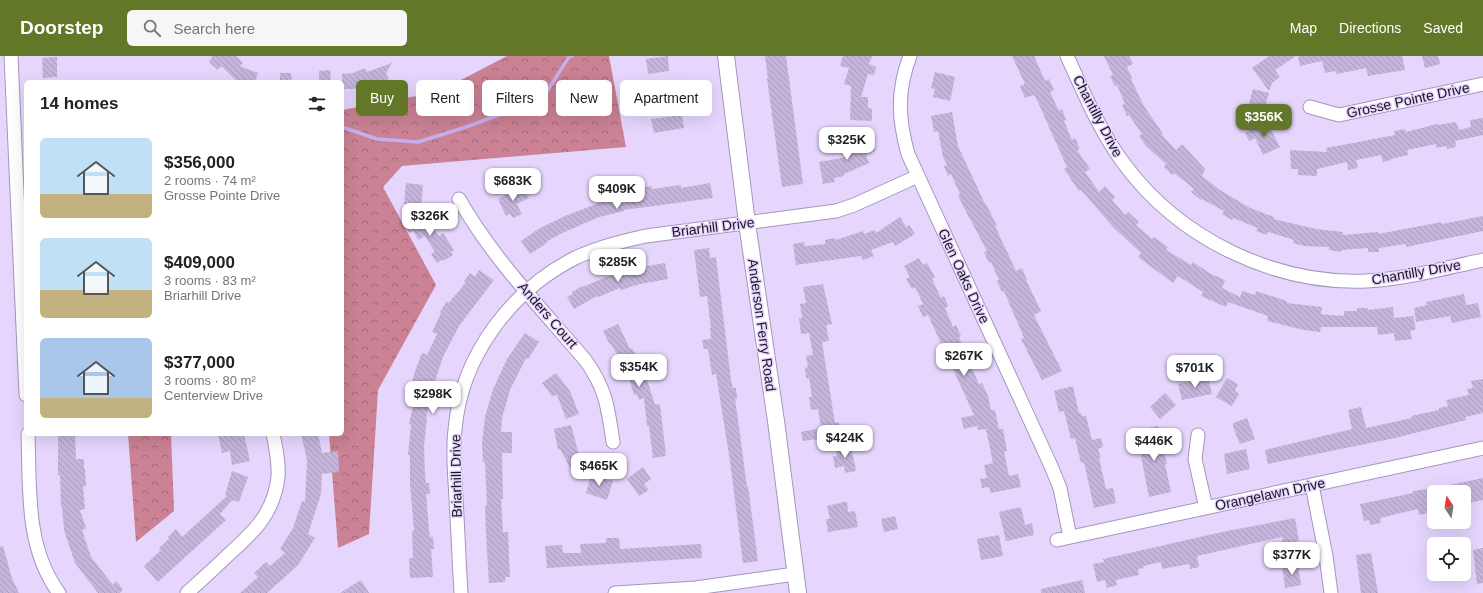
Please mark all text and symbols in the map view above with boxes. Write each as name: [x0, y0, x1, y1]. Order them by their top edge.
search box: [127, 10, 407, 46]
text: Doorstep: [20, 17, 103, 38]
icon: search: [141, 17, 163, 39]
text: Search here: [173, 20, 255, 37]
text: Map: [1290, 20, 1317, 36]
text: Directions: [1339, 20, 1401, 36]
text: Saved: [1423, 20, 1463, 36]
street label: Chantilly Drive: [1070, 72, 1126, 160]
street label: Grosse Pointe Drive: [1345, 79, 1471, 121]
chip: Buy: [356, 80, 408, 116]
chip: Rent: [416, 80, 474, 116]
chip: Filters: [482, 80, 548, 116]
chip: New: [556, 80, 612, 116]
chip: Apartment: [620, 80, 712, 116]
icon: filters: [306, 93, 328, 115]
text: 14 homes: [40, 94, 118, 113]
pin: $356K: [1236, 104, 1292, 138]
text: $356K: [1245, 109, 1283, 124]
pin: $325K: [819, 127, 875, 161]
text: $325K: [828, 132, 866, 147]
text: $356,000: [164, 153, 235, 172]
icon: home: [72, 154, 120, 202]
pin: $683K: [485, 168, 541, 202]
text: 2 rooms · 74 m²: [164, 173, 256, 188]
text: $683K: [494, 173, 532, 188]
pin: $409K: [589, 176, 645, 210]
text: $409K: [598, 181, 636, 196]
text: Grosse Pointe Drive: [164, 188, 280, 203]
pin: $326K: [402, 203, 458, 237]
text: $326K: [411, 208, 449, 223]
street label: Briarhill Drive: [671, 214, 755, 240]
street label: Glen Oaks Drive: [935, 226, 993, 326]
pin: $285K: [590, 249, 646, 283]
text: $409,000: [164, 253, 235, 272]
icon: home: [72, 254, 120, 302]
text: $285K: [599, 254, 637, 269]
street label: Chantilly Drive: [1370, 256, 1462, 288]
street label: Anderson Ferry Road: [745, 258, 779, 392]
text: 3 rooms · 83 m²: [164, 273, 256, 288]
street label: Anders Court: [515, 279, 581, 351]
text: Briarhill Drive: [164, 288, 241, 303]
pin: $267K: [936, 343, 992, 377]
text: $267K: [945, 348, 983, 363]
text: $377,000: [164, 353, 235, 372]
icon: home: [72, 354, 120, 402]
pin: $354K: [611, 354, 667, 388]
pin: $701K: [1167, 355, 1223, 389]
text: $354K: [620, 359, 658, 374]
text: $701K: [1176, 360, 1214, 375]
text: 3 rooms · 80 m²: [164, 373, 256, 388]
pin: $298K: [405, 381, 461, 415]
text: $298K: [414, 386, 452, 401]
text: Centerview Drive: [164, 388, 263, 403]
pin: $424K: [817, 425, 873, 459]
pin: $446K: [1126, 428, 1182, 462]
text: $424K: [826, 430, 864, 445]
text: $446K: [1135, 433, 1173, 448]
street label: Briarhill Drive: [447, 434, 465, 518]
pin: $465K: [571, 453, 627, 487]
text: $465K: [580, 458, 618, 473]
street label: Orangelawn Drive: [1214, 474, 1327, 513]
north arrow: [1427, 485, 1471, 529]
map controls: [1427, 485, 1471, 581]
button: locate: [1427, 537, 1471, 581]
pin: $377K: [1264, 542, 1320, 576]
text: $377K: [1273, 547, 1311, 562]

